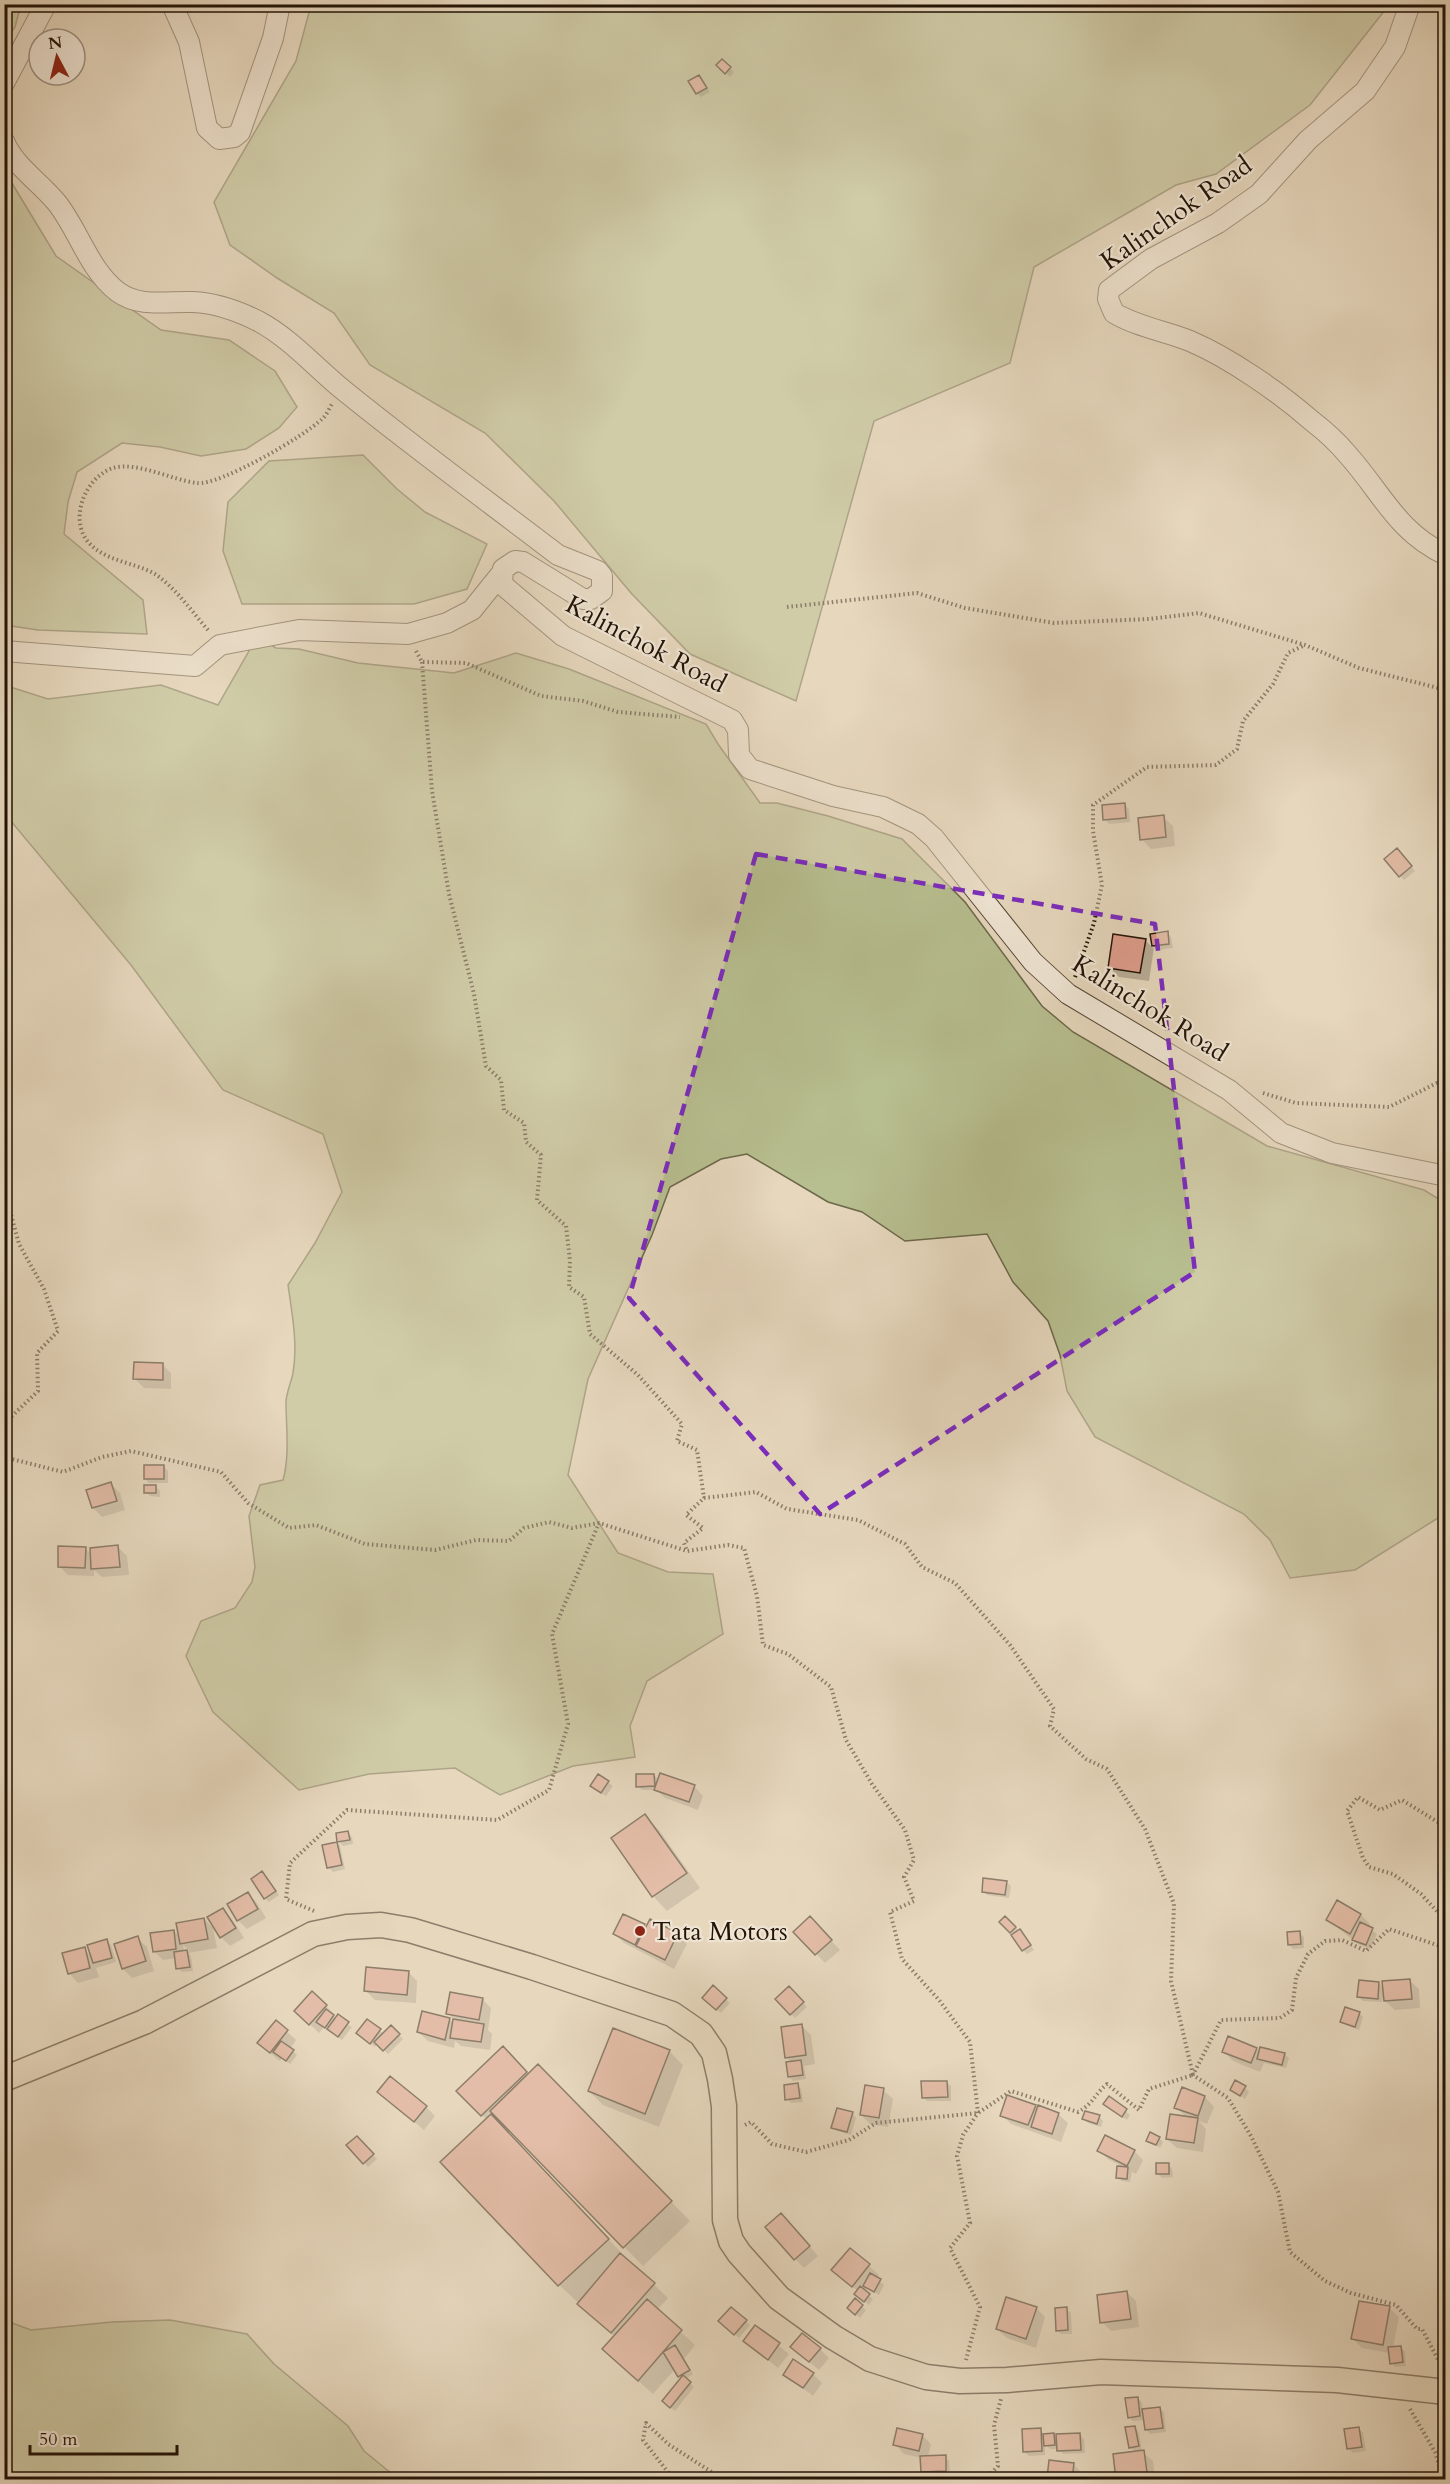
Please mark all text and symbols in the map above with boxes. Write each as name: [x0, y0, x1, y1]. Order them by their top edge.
north arrow: [27, 27, 87, 87]
text: N: [47, 31, 64, 55]
street label: Kalinchok Road: [1093, 148, 1259, 278]
street label: Kalinchok Road: [559, 587, 733, 701]
street label: Kalinchok Road: [1065, 946, 1235, 1070]
place label: Tata Motors: [652, 1914, 788, 1949]
marker: Tata Motors: [633, 1924, 647, 1938]
scale bar: [30, 2418, 177, 2456]
text: 50 m: [39, 2427, 78, 2452]

